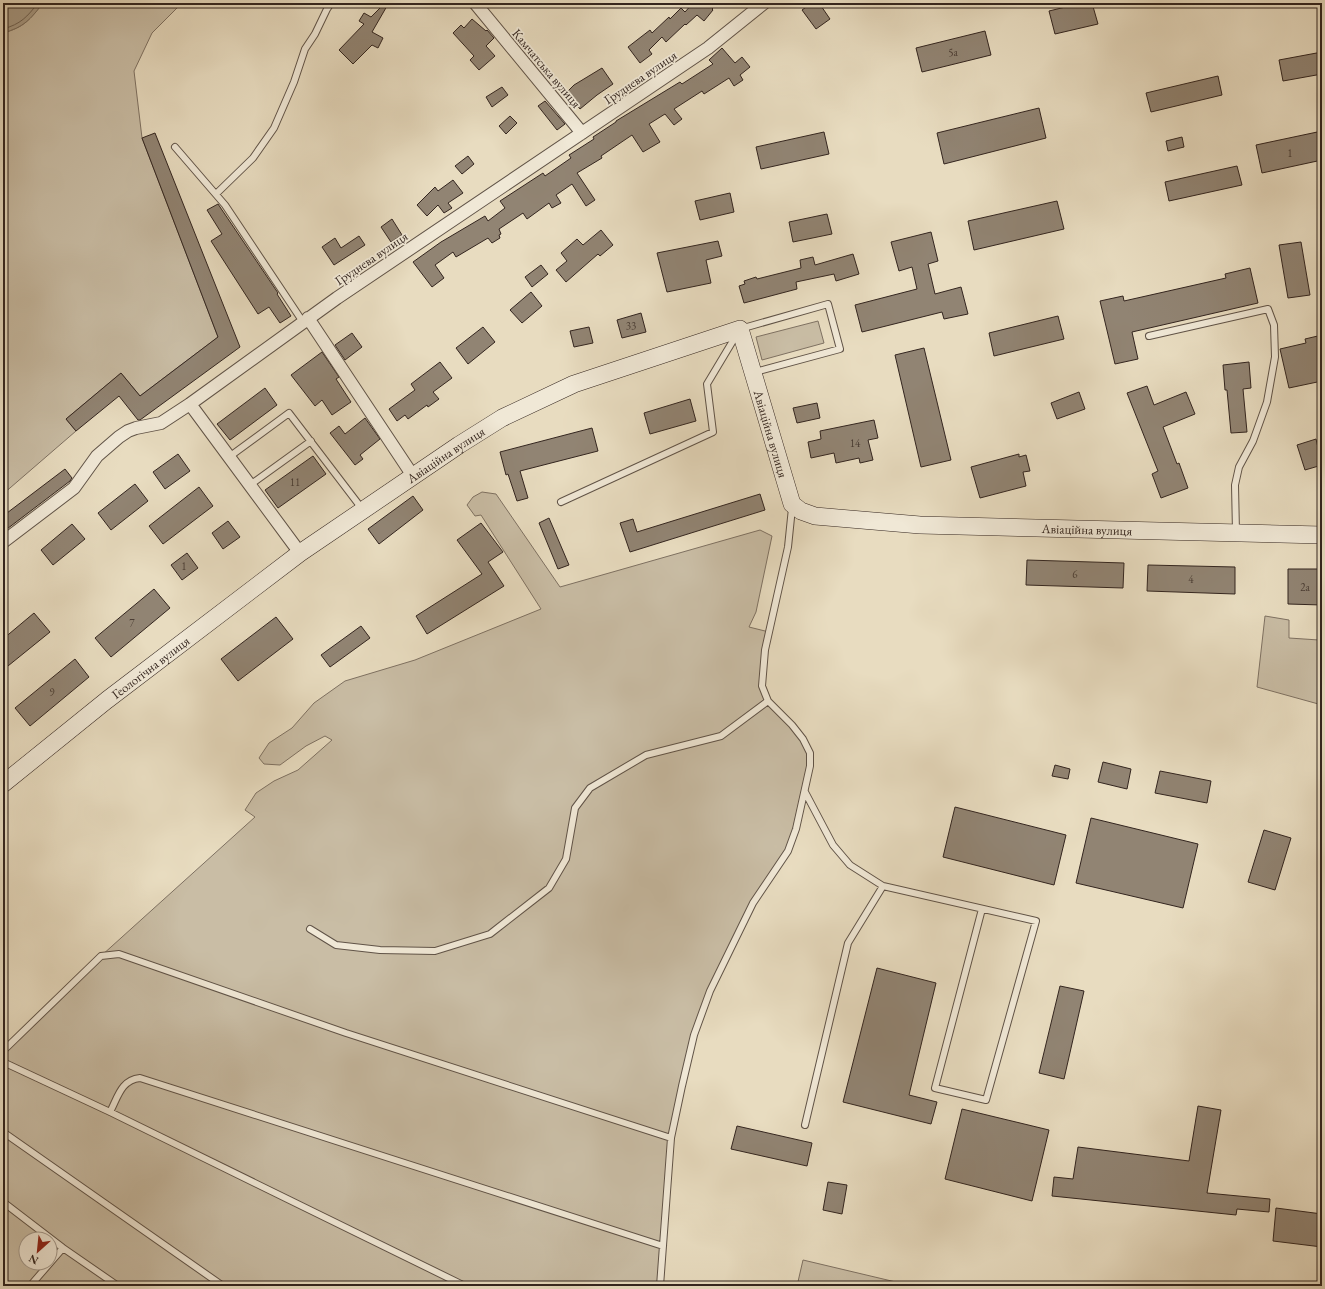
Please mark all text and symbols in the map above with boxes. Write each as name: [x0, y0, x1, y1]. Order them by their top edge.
street label: Камчатська вулиця: [508, 25, 585, 112]
house number: 5а: [948, 45, 958, 59]
street label: Груднева вулиця: [600, 47, 680, 108]
house number: 1: [1287, 146, 1293, 160]
street label: Груднева вулиця: [331, 228, 411, 289]
house number: 33: [626, 319, 636, 333]
street label: Авіаційна вулиця: [749, 387, 792, 480]
street label: Авіаційна вулиця: [403, 423, 488, 488]
house number: 14: [850, 436, 861, 450]
house number: 11: [290, 475, 300, 489]
street label: Авіаційна вулиця: [1040, 520, 1133, 539]
house number: 1: [181, 559, 187, 573]
house number: 6: [1072, 567, 1078, 581]
house number: 4: [1188, 572, 1194, 586]
house number: 2а: [1300, 580, 1310, 594]
house number: 7: [129, 616, 135, 630]
street label: Геологічна вулиця: [108, 632, 193, 703]
house number: 9: [49, 685, 55, 699]
north arrow: [18, 1231, 58, 1271]
text: N: [26, 1252, 41, 1268]

